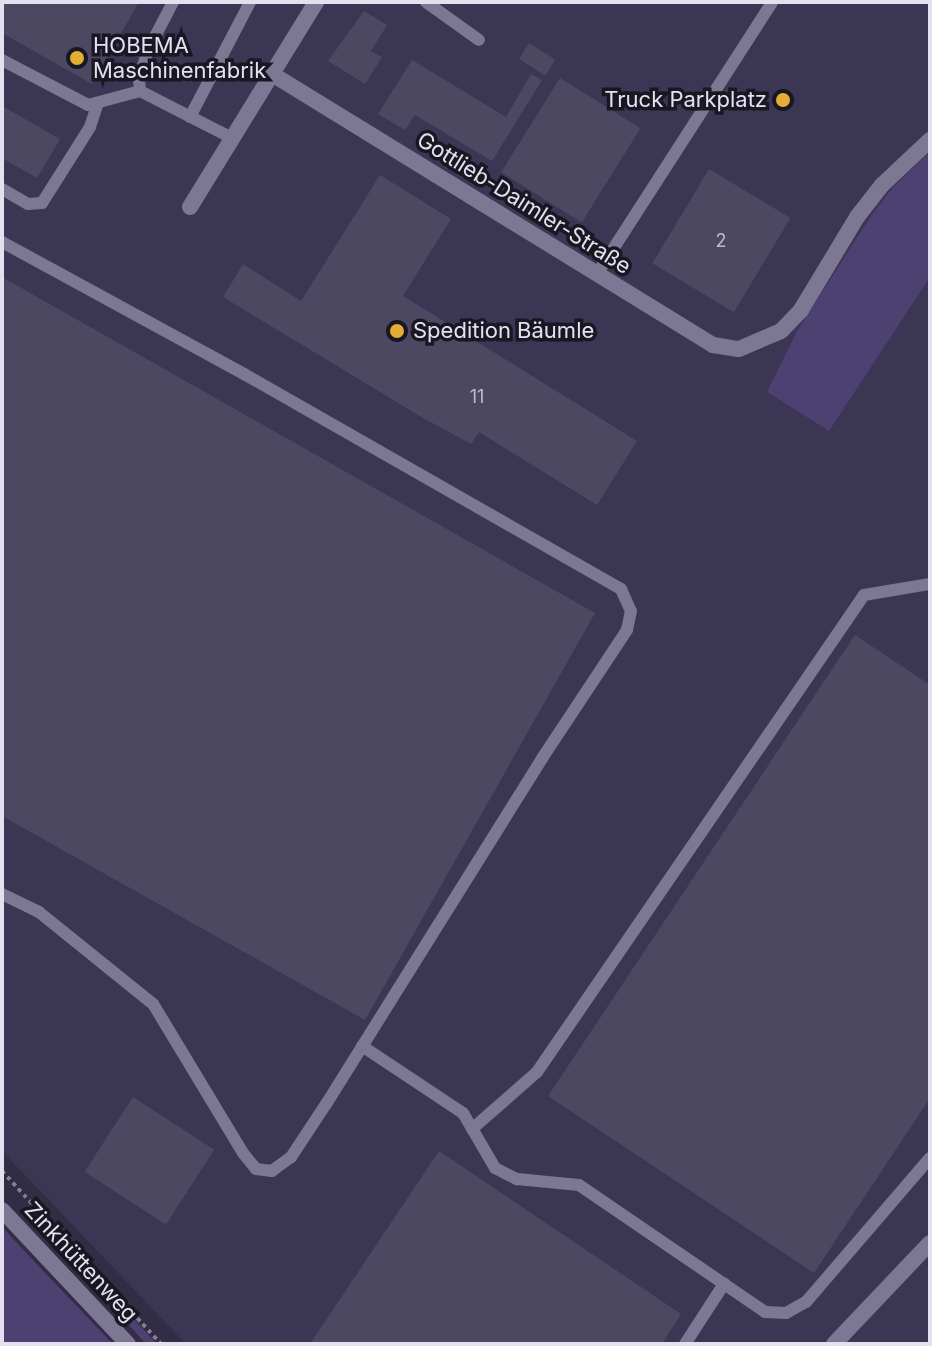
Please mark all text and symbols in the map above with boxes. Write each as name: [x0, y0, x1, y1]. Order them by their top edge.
place label: HOBEMA Maschinenfabrik: [93, 32, 266, 84]
marker: HOBEMA Maschinenfabrik: [68, 49, 86, 67]
place label: Truck Parkplatz: [604, 87, 767, 113]
marker: Truck Parkplatz: [774, 91, 792, 109]
street label: Gottlieb-Daimler-Straße: [412, 126, 636, 280]
house number: 2: [716, 230, 726, 252]
place label: Spedition Bäumle: [413, 318, 594, 344]
marker: Spedition Bäumle: [388, 322, 406, 340]
house number: 11: [470, 386, 484, 408]
street label: Zinkhüttenweg: [19, 1197, 143, 1327]

